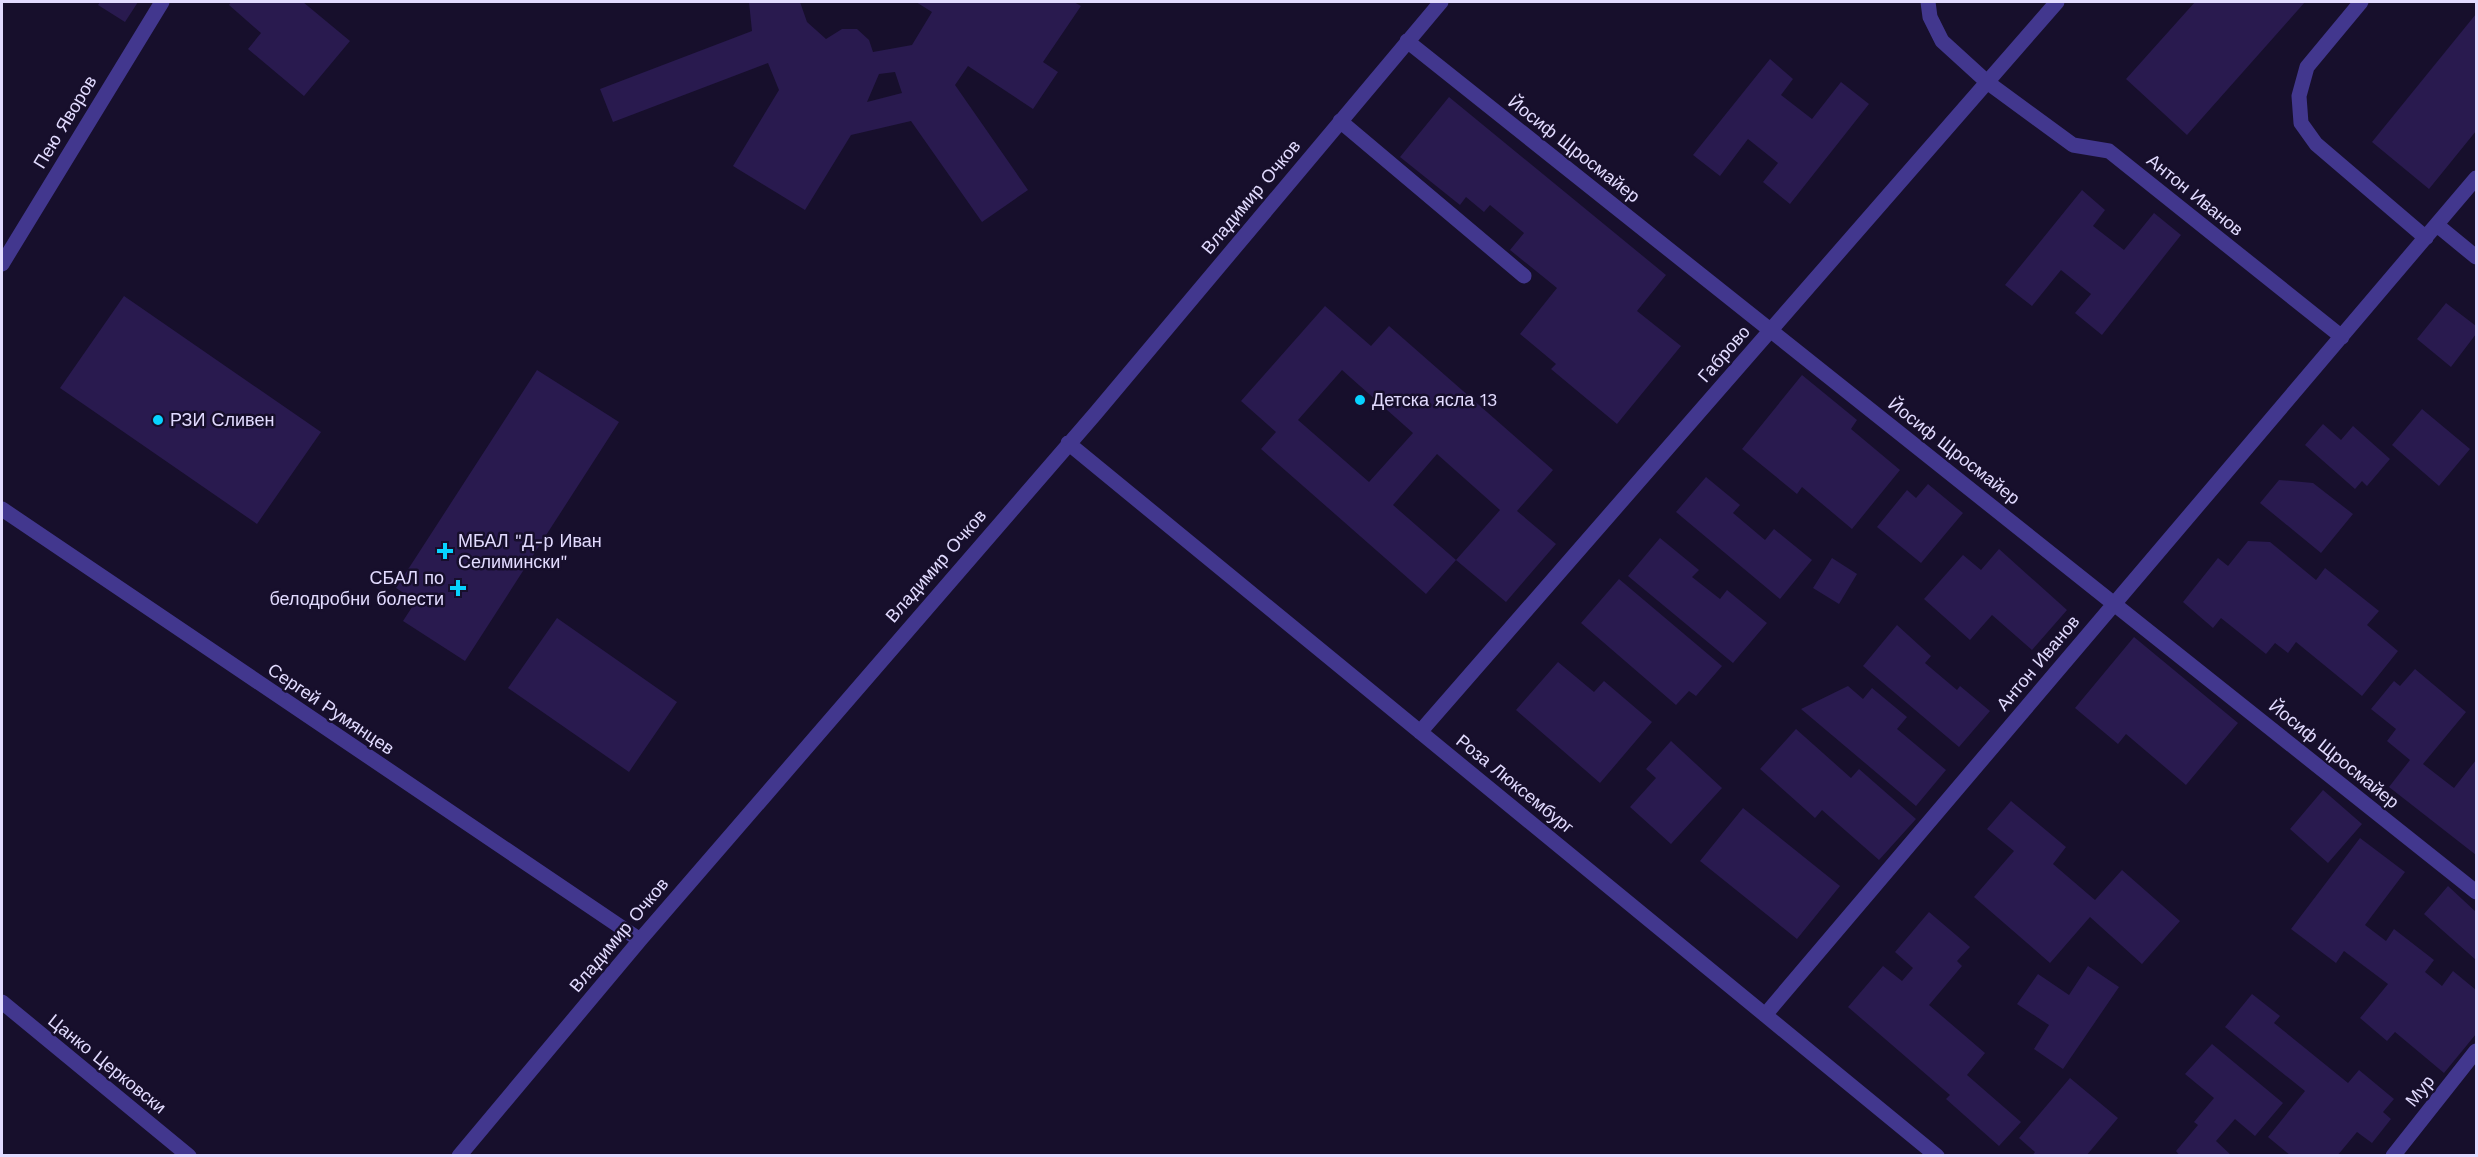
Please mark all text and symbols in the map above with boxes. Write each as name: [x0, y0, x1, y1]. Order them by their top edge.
street label: Пею Яворов: [29, 72, 100, 172]
street label: Йосиф Щросмайер: [1504, 91, 1644, 207]
street label: Владимир Очков: [1197, 135, 1305, 258]
street label: Антон Иванов: [2143, 149, 2248, 240]
street label: Габрово: [1693, 321, 1754, 386]
place label: Детска ясла 13: [1372, 389, 1498, 410]
marker: Детска ясла 13: [1353, 393, 1367, 407]
street label: Йосиф Щросмайер: [1884, 393, 2024, 509]
place label: РЗИ Сливен: [170, 409, 274, 430]
marker: РЗИ Сливен: [151, 413, 165, 427]
street label: Владимир Очков: [881, 505, 990, 626]
place label: МБАЛ "Д-р Иван Селимински": [458, 530, 602, 572]
marker: МБАЛ "Д-р Иван Селимински": [436, 542, 454, 560]
place label: СБАЛ по белодробни болести: [269, 567, 444, 609]
marker: СБАЛ по белодробни болести: [449, 579, 467, 597]
street label: Антон Иванов: [1992, 611, 2084, 715]
street label: Сергей Румянцев: [264, 659, 398, 759]
street label: Йосиф Щросмайер: [2265, 695, 2404, 813]
street label: Роза Люксембург: [1452, 730, 1579, 838]
street label: Владимир Очков: [565, 873, 673, 996]
street label: Цанко Церковски: [44, 1010, 171, 1118]
street label: Мур: [2401, 1071, 2438, 1111]

